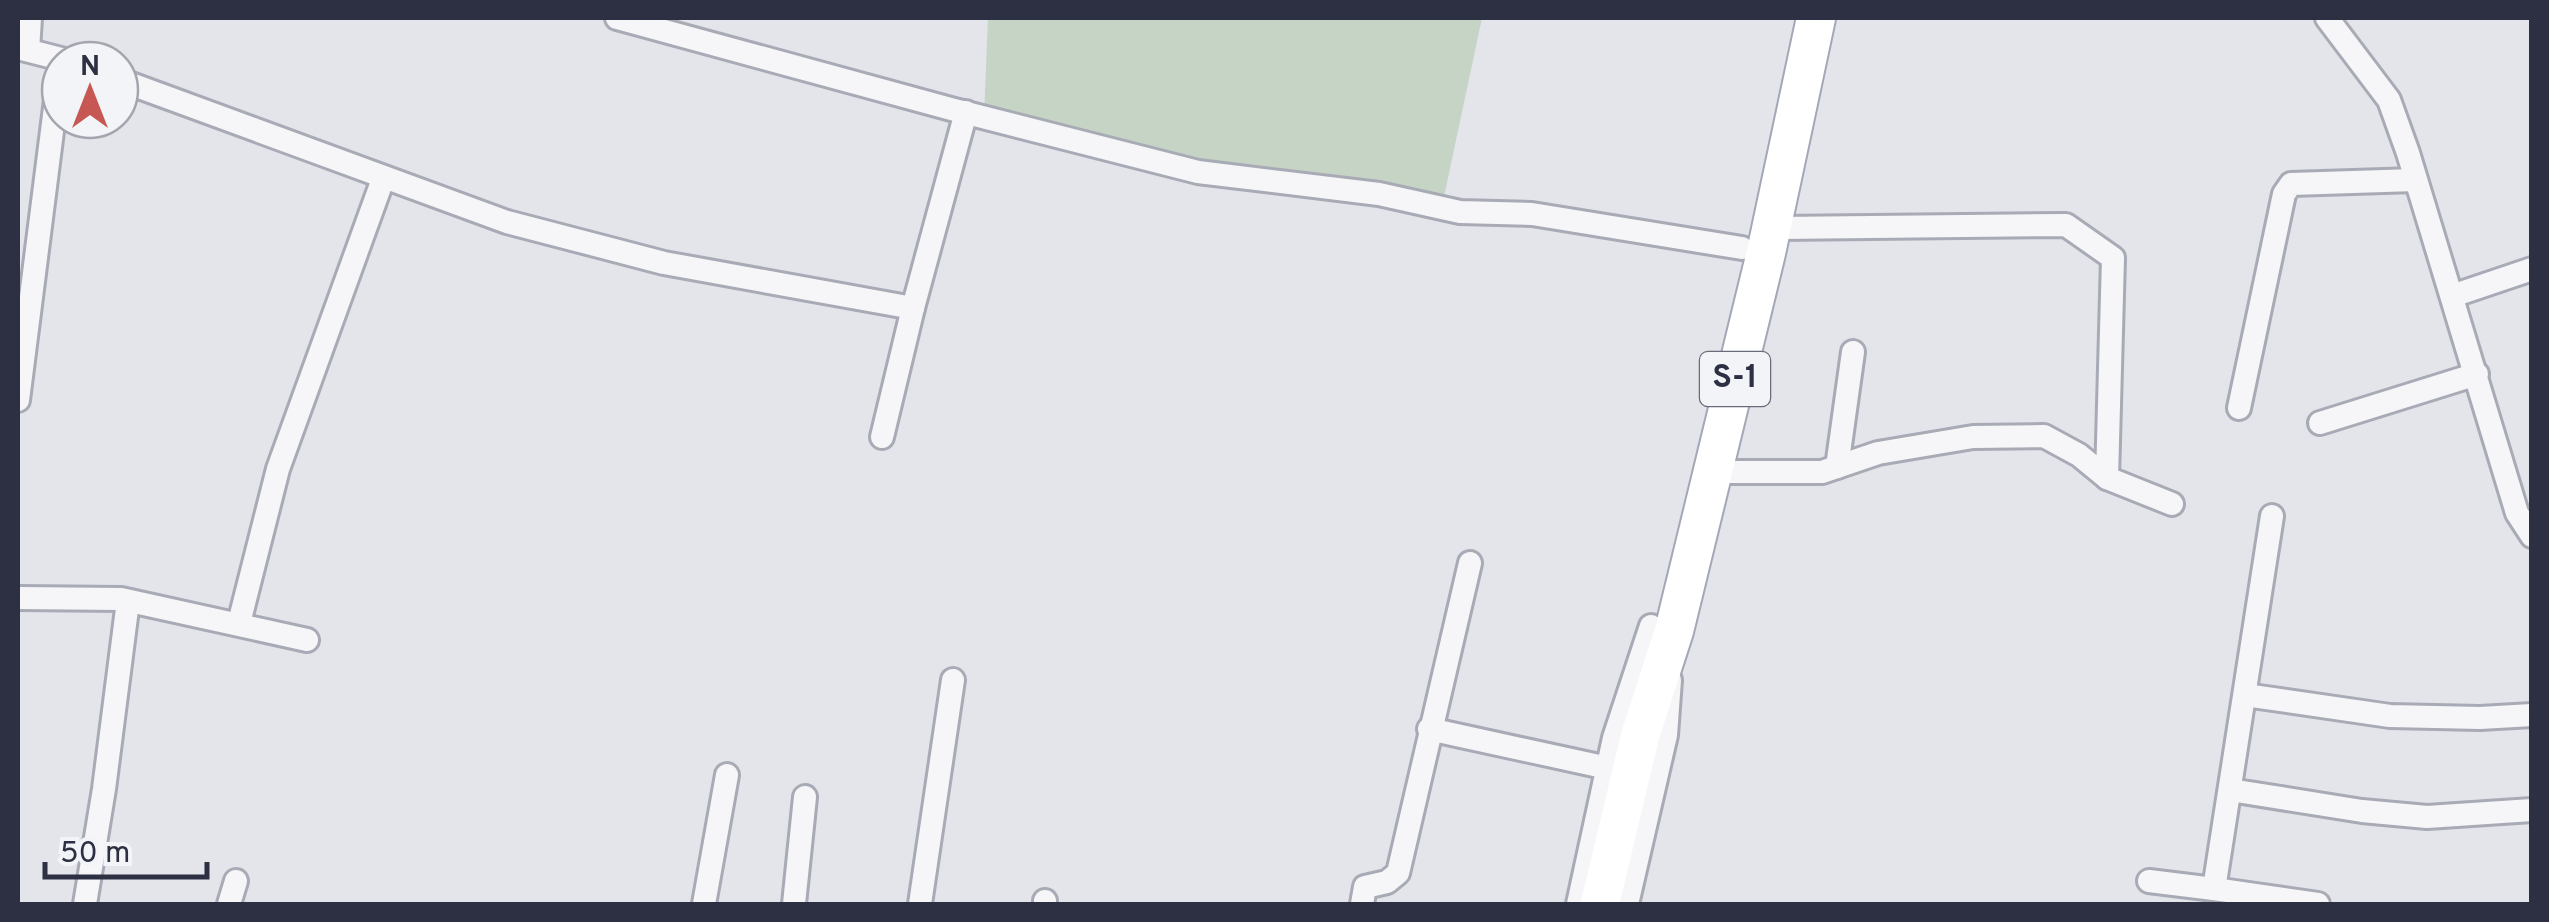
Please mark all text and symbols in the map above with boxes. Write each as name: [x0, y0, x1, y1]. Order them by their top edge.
north arrow: [40, 40, 140, 140]
text: N: [80, 50, 100, 86]
road number: S-1: [1700, 352, 1770, 406]
scale bar: [45, 817, 208, 879]
text: 50 m: [60, 836, 130, 873]

